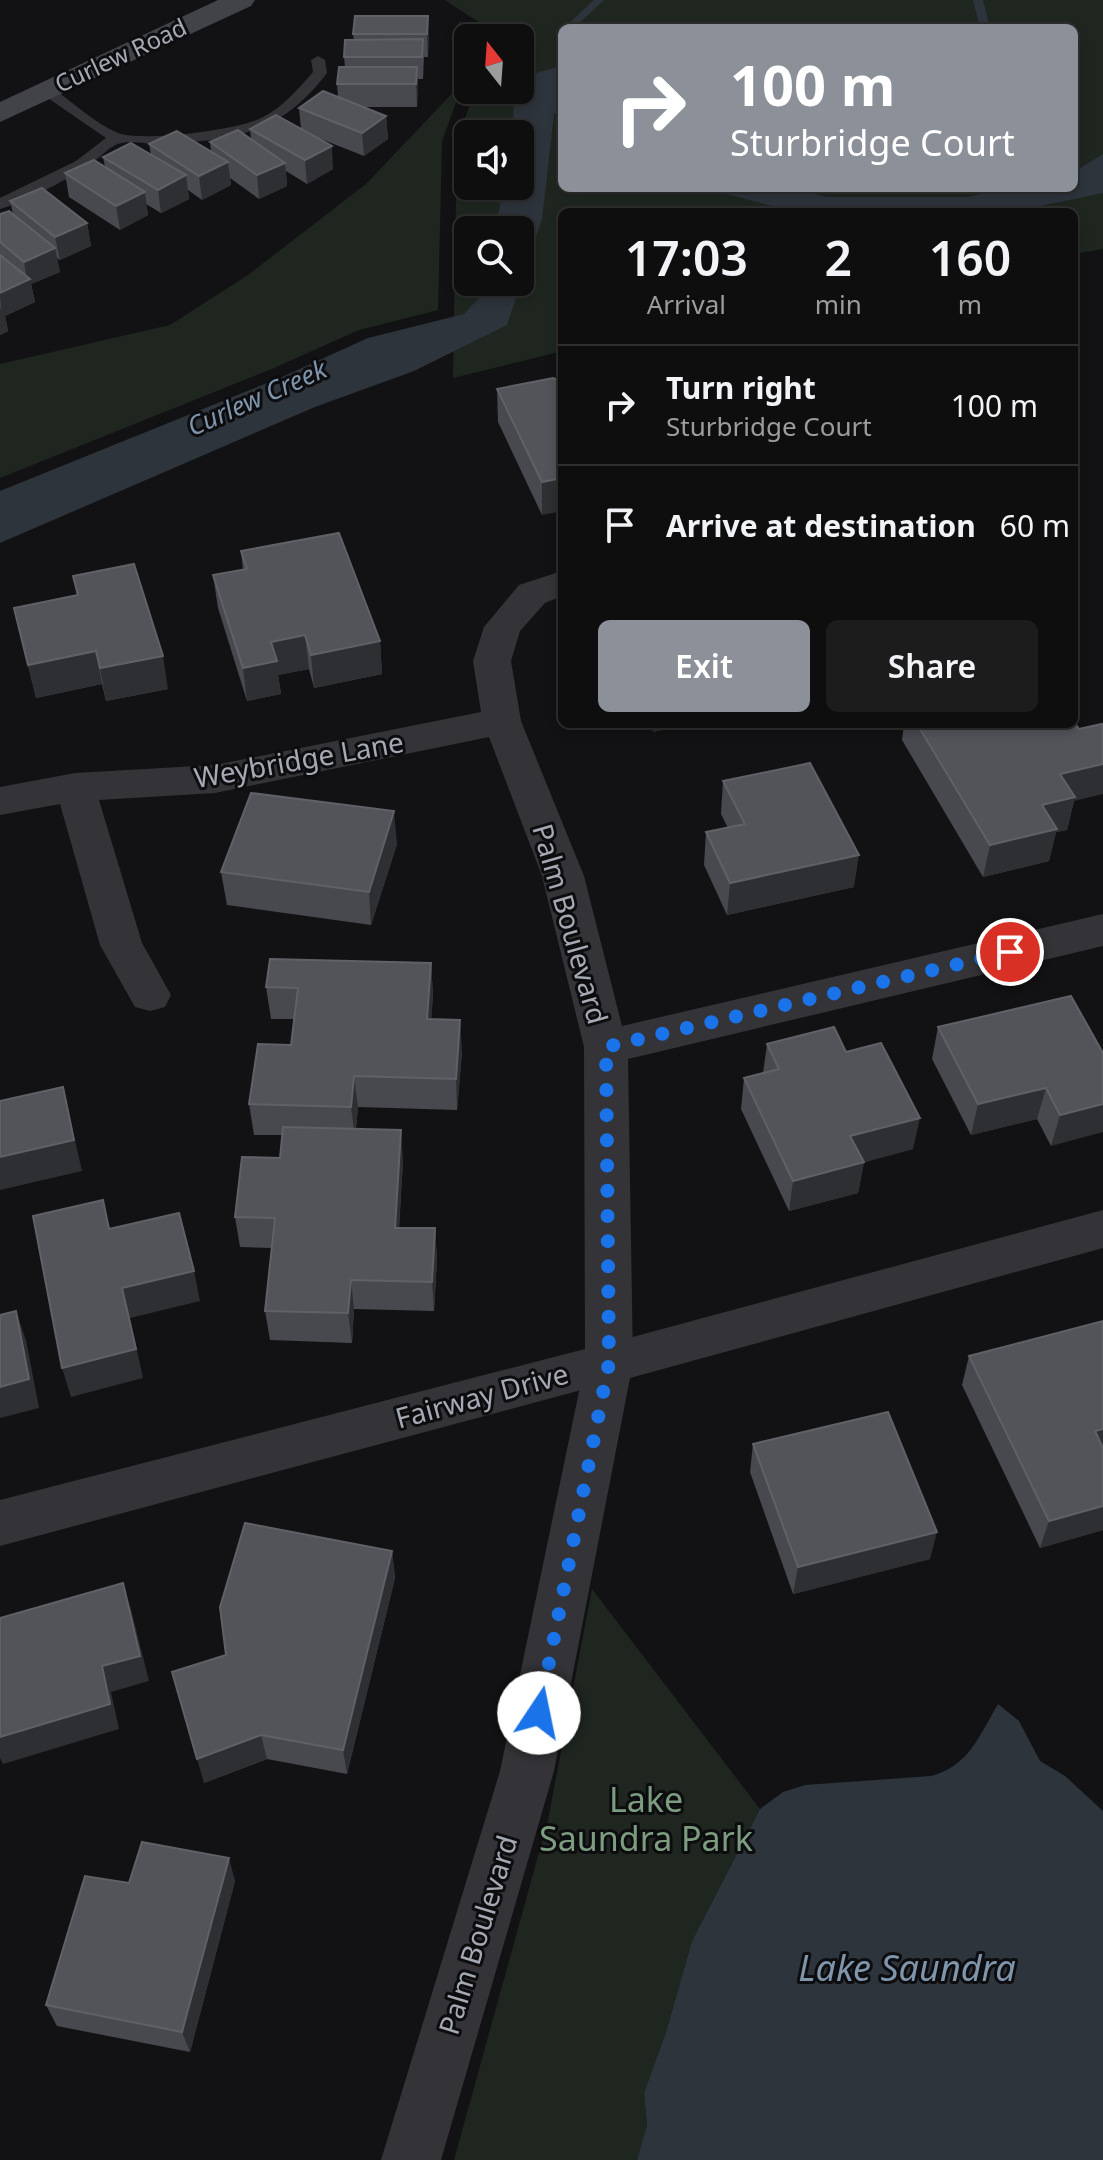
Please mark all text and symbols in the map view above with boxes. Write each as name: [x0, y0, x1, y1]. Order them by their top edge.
street label: Curlew Road: [49, 10, 192, 100]
north arrow: [454, 24, 534, 104]
map controls: [454, 24, 534, 296]
text: 100 m: [730, 46, 895, 122]
icon: right: [598, 56, 702, 160]
text: Sturbridge Court: [730, 118, 1015, 167]
button: sound: [454, 120, 534, 200]
button: search: [454, 216, 534, 296]
text: 17:03: [625, 225, 748, 290]
text: 2: [825, 225, 852, 290]
text: 160: [929, 225, 1011, 290]
text: Arrival: [647, 286, 726, 322]
text: min: [815, 286, 862, 322]
text: m: [958, 286, 982, 322]
water label: Curlew Creek: [181, 350, 333, 444]
text: Turn right: [666, 367, 816, 408]
icon: right: [598, 383, 642, 427]
text: 100 m: [951, 385, 1038, 426]
text: Sturbridge Court: [666, 408, 872, 444]
icon: arrive: [598, 503, 642, 547]
text: Arrive at destination: [666, 505, 976, 546]
text: 60 m: [1000, 505, 1070, 546]
button: Exit: [598, 620, 810, 712]
button: Share: [826, 620, 1038, 712]
street label: Weybridge Lane: [191, 722, 407, 796]
street label: Palm Boulevard: [524, 819, 618, 1028]
pin: [976, 918, 1044, 986]
icon: arrive: [988, 930, 1032, 974]
street label: Fairway Drive: [391, 1354, 572, 1436]
position arrow: [497, 1671, 581, 1755]
park label: Lake Saundra Park: [539, 1776, 753, 1861]
street label: Palm Boulevard: [429, 1830, 525, 2039]
water label: Lake Saundra: [798, 1943, 1016, 1992]

